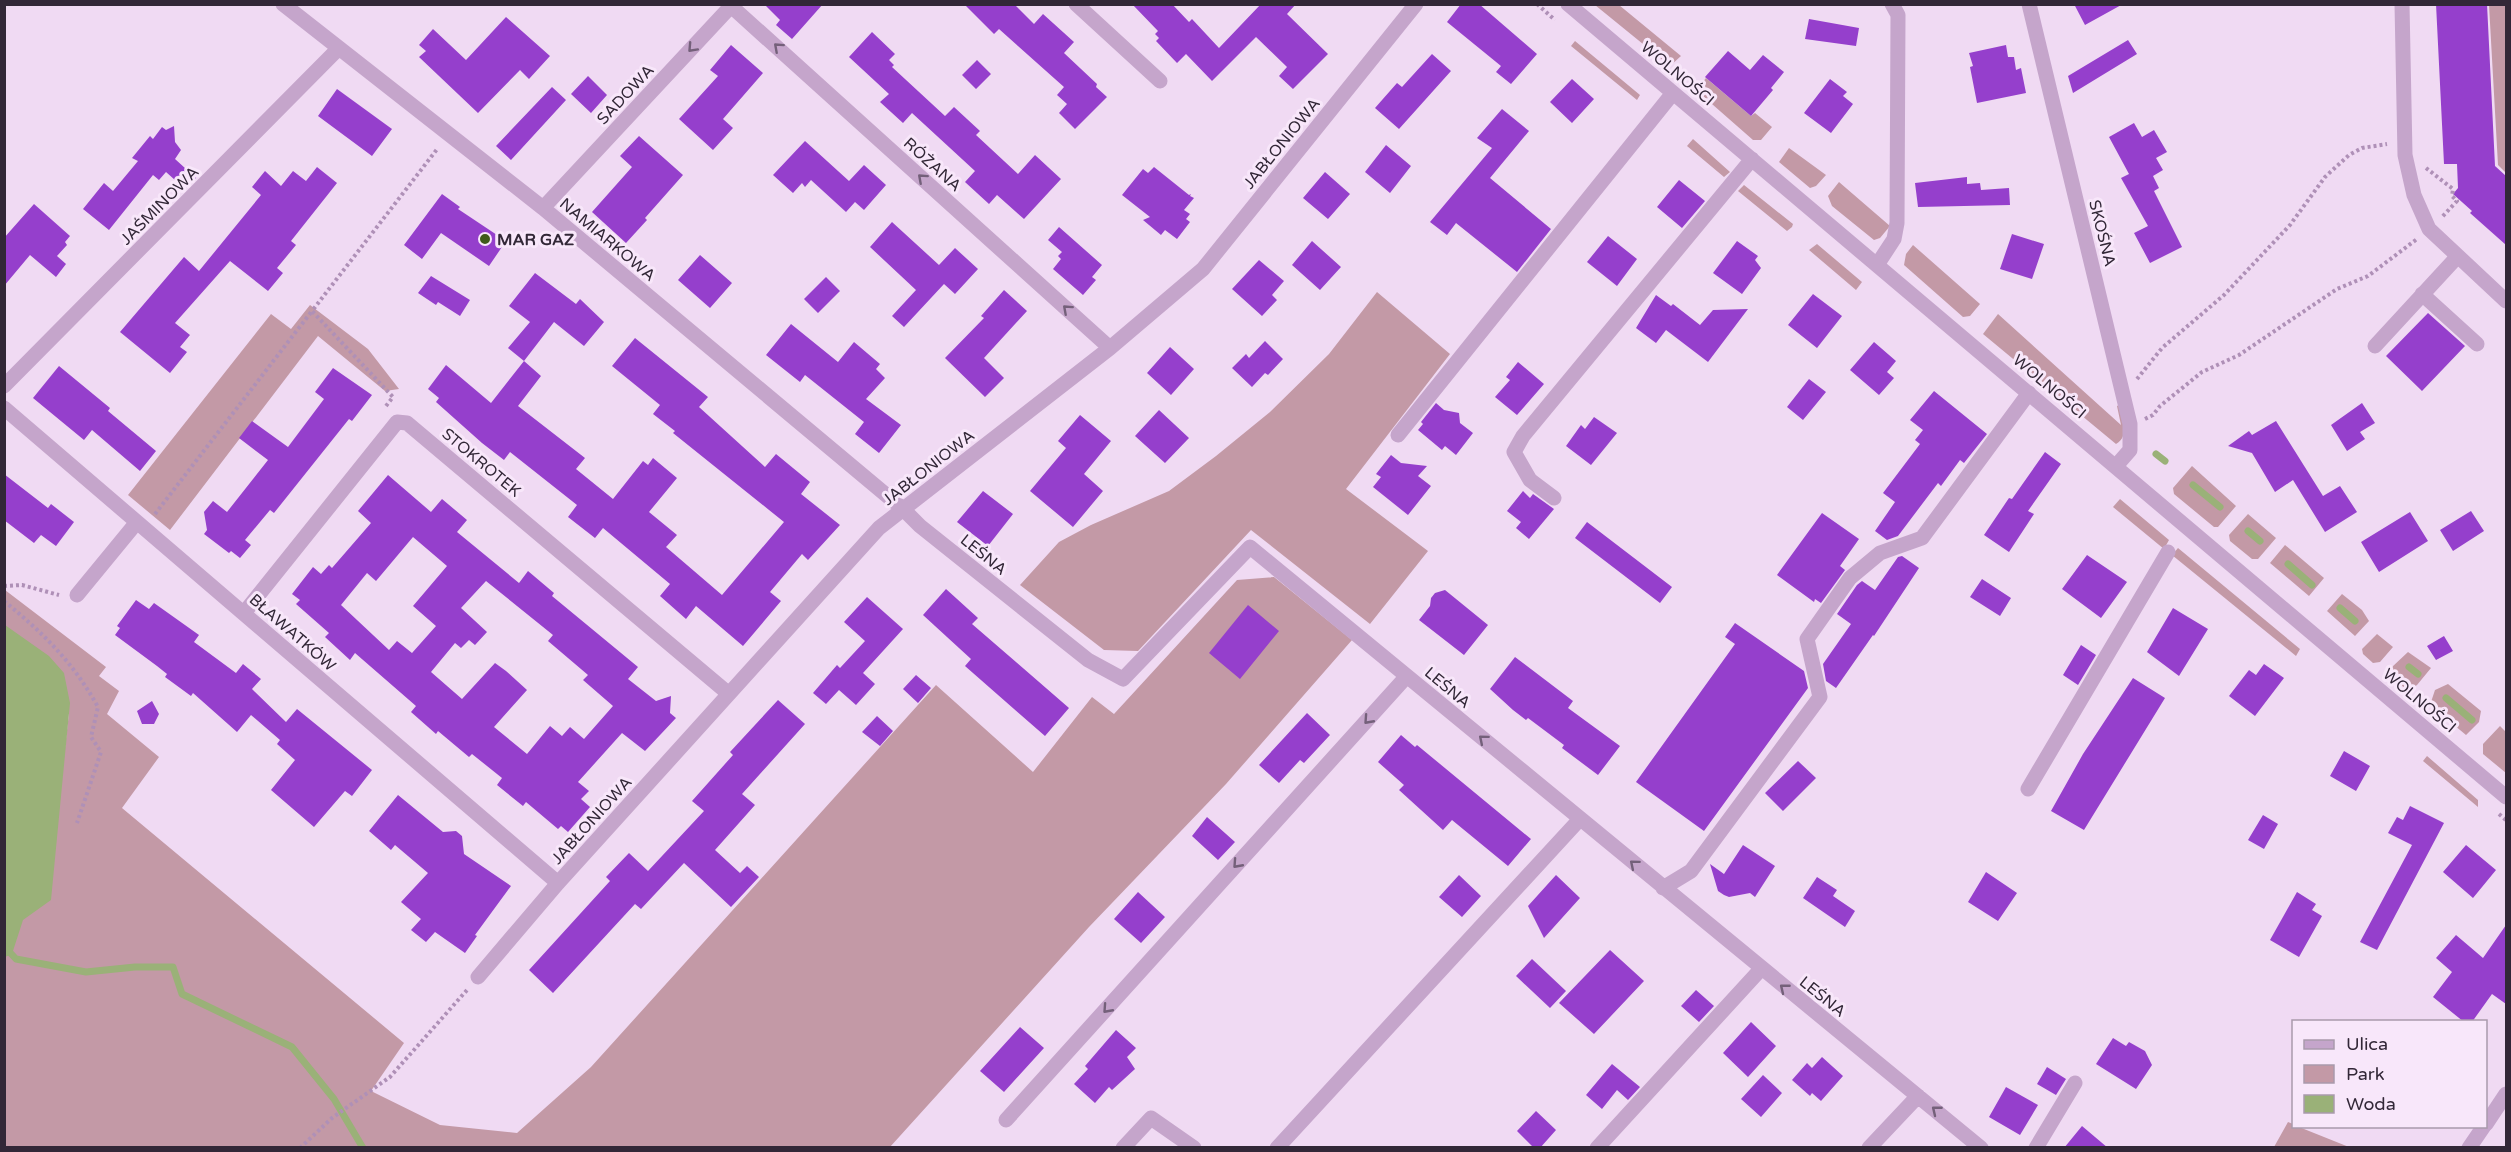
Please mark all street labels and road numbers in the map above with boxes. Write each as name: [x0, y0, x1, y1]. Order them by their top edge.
street label: WOLNOŚCI: [1637, 37, 1718, 110]
street label: SADOWA: [593, 60, 659, 129]
street label: JABŁONIOWA: [1239, 94, 1325, 193]
street label: RÓŻANA: [899, 133, 966, 196]
street label: JAŚMINOWA: [116, 162, 203, 249]
street label: NAMIARKOWA: [555, 194, 660, 286]
street label: SKOŚNA: [2084, 198, 2120, 269]
street label: WOLNOŚCI: [2009, 350, 2090, 423]
street label: STOKROTEK: [438, 424, 525, 502]
street label: JABŁONIOWA: [879, 426, 979, 510]
street label: LEŚNA: [956, 530, 1011, 580]
street label: BŁAWATKÓW: [245, 590, 340, 676]
street label: LEŚNA: [1420, 663, 1475, 713]
street label: WOLNOŚCI: [2379, 664, 2460, 737]
street label: JABŁONIOWA: [547, 773, 636, 869]
street label: LEŚNA: [1795, 972, 1850, 1022]

